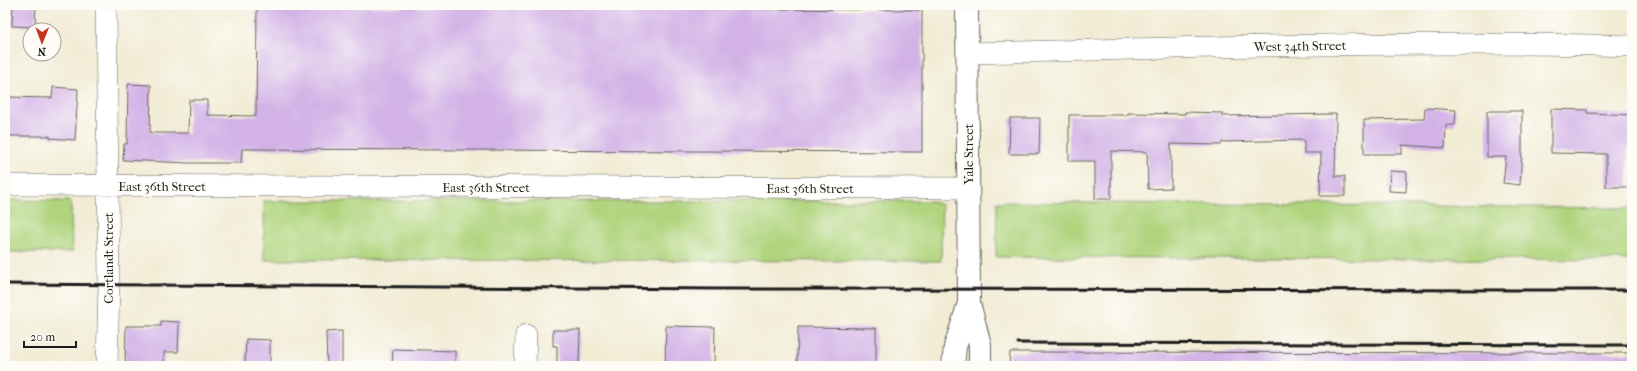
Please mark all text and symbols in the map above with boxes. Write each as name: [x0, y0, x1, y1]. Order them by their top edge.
north arrow: [22, 22, 62, 62]
street label: West 34th Street: [1253, 38, 1347, 54]
text: N: [37, 45, 46, 58]
street label: Yale Street: [961, 123, 976, 185]
street label: East 36th Street: [118, 179, 206, 194]
street label: East 36th Street: [442, 180, 530, 195]
street label: East 36th Street: [766, 181, 854, 196]
street label: Cortlandt Street: [101, 212, 116, 304]
scale bar: [24, 323, 76, 349]
text: 20 m: [30, 330, 55, 344]

